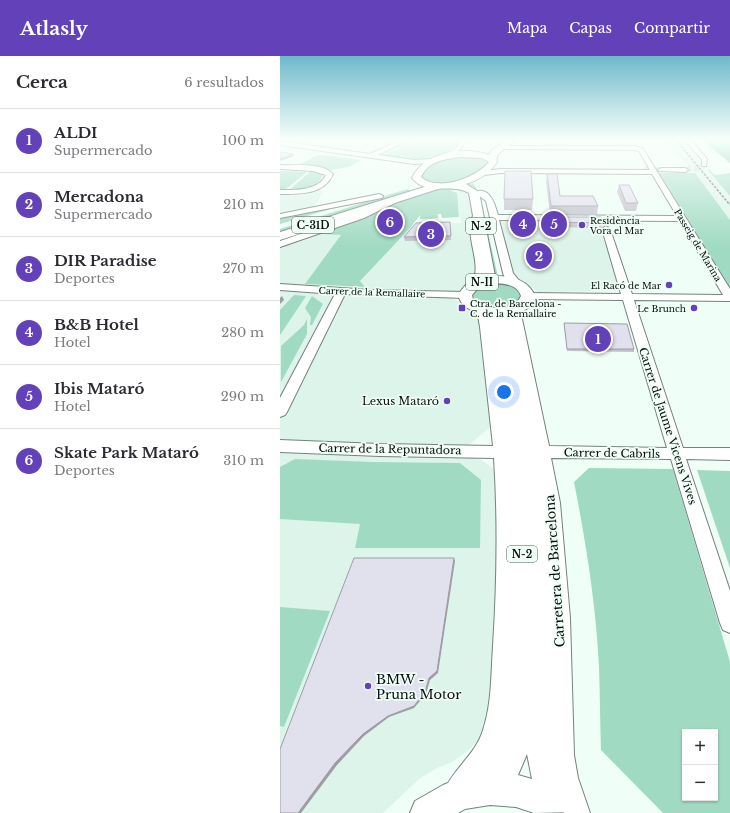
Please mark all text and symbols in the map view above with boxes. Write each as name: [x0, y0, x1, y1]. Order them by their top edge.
text: Atlasly: [20, 17, 88, 40]
text: Mapa: [507, 19, 547, 37]
text: Capas: [569, 19, 612, 37]
text: Compartir: [634, 19, 710, 37]
text: Cerca: [16, 72, 68, 93]
text: 6 resultados: [184, 74, 264, 91]
text: ALDI: [54, 123, 98, 142]
text: 1: [26, 132, 32, 149]
text: 100 m: [222, 132, 264, 149]
text: Supermercado: [54, 142, 152, 159]
text: Mercadona: [54, 187, 144, 206]
text: 2: [25, 196, 33, 213]
text: 210 m: [223, 196, 264, 213]
text: Supermercado: [54, 206, 152, 223]
pin: 6: [377, 207, 403, 237]
street label: Passeig de Marina: [672, 207, 724, 283]
pin: 4: [510, 209, 536, 239]
pin: 5: [541, 209, 567, 239]
place label: Residència Vora el Mar: [589, 215, 644, 236]
road number: C-31D: [292, 217, 334, 233]
road number: N-2: [466, 218, 496, 234]
pin: 3: [418, 219, 444, 249]
marker: Residència Vora el Mar: [577, 220, 587, 230]
pin: 2: [526, 241, 552, 271]
text: DIR Paradise: [54, 251, 157, 270]
text: 3: [25, 260, 33, 277]
text: 270 m: [223, 260, 264, 277]
text: Deportes: [54, 270, 115, 287]
road number: N-II: [466, 274, 498, 290]
place label: El Racó de Mar: [591, 280, 662, 291]
marker: El Racó de Mar: [664, 280, 674, 290]
street label: Carrer de la Remallaire: [318, 285, 426, 299]
place label: Ctra. de Barcelona - C. de la Remallaire: [470, 298, 561, 319]
marker: Ctra. de Barcelona - C. de la Remallaire: [457, 303, 467, 313]
place label: Le Brunch: [637, 303, 686, 314]
marker: Le Brunch: [689, 303, 699, 313]
text: B&B Hotel: [54, 315, 139, 334]
text: 4: [25, 324, 33, 341]
text: 280 m: [221, 324, 264, 341]
pin: 1: [585, 324, 611, 354]
text: Hotel: [54, 334, 91, 351]
street label: Carrer de Jaume Vicens Vives: [636, 346, 700, 506]
text: Ibis Mataró: [54, 379, 144, 398]
your location: [494, 382, 514, 402]
text: 5: [25, 388, 33, 405]
text: 290 m: [221, 388, 264, 405]
place label: Lexus Mataró: [362, 394, 439, 408]
marker: Lexus Mataró: [442, 396, 452, 406]
text: Hotel: [54, 398, 91, 415]
street label: Carrer de la Repuntadora: [318, 441, 462, 457]
text: Skate Park Mataró: [54, 443, 199, 462]
street label: Carrer de Cabrils: [564, 445, 660, 461]
text: 6: [25, 452, 33, 469]
text: 310 m: [223, 452, 264, 469]
text: Deportes: [54, 462, 115, 479]
street label: Carretera de Barcelona: [541, 493, 569, 648]
road number: N-2: [507, 546, 537, 562]
place label: BMW - Pruna Motor: [376, 671, 462, 703]
marker: BMW - Pruna Motor: [363, 681, 373, 691]
map controls: [682, 729, 718, 801]
button: +: [682, 729, 718, 765]
button: −: [682, 765, 718, 801]

